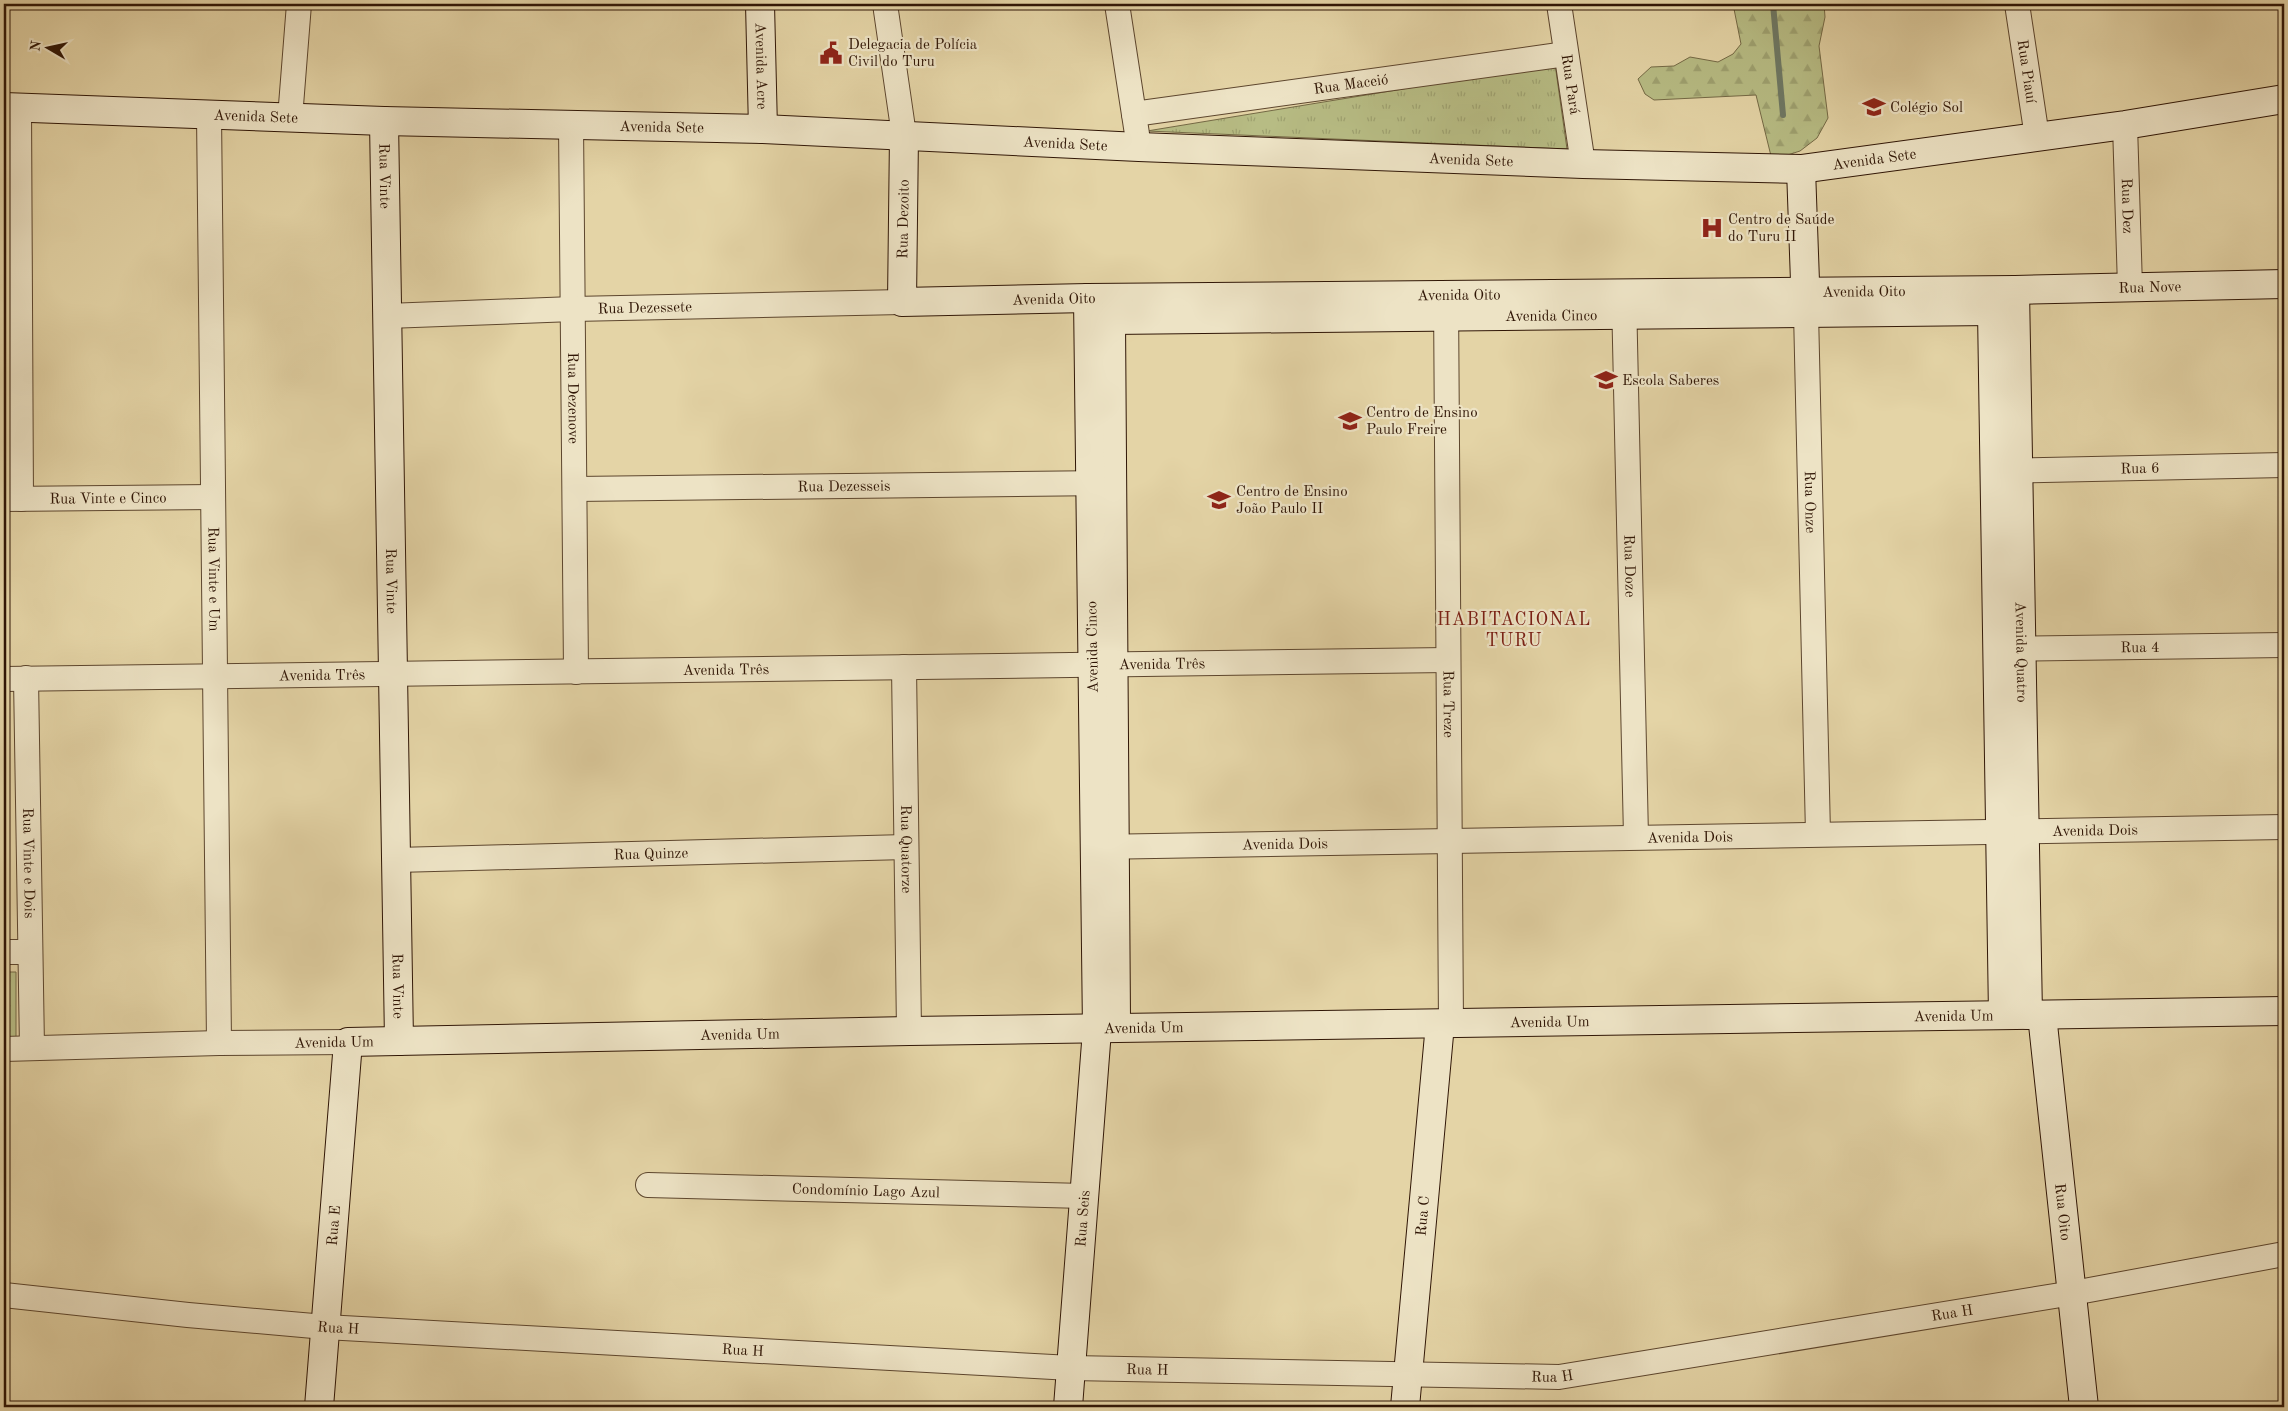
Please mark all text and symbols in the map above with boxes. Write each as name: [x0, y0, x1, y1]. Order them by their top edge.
north arrow: [22, 22, 72, 72]
street label: Avenida Acre: [751, 22, 769, 110]
place label: Delegacia de Polícia Civil do Turu: [848, 38, 978, 70]
text: N: [28, 39, 44, 53]
street label: Rua Piauí: [2013, 39, 2038, 105]
public building icon: Delegacia de Polícia Civil do Turu: [818, 40, 844, 66]
street label: Rua Pará: [1558, 53, 1582, 116]
street label: Rua Maceió: [1313, 73, 1389, 98]
school or university icon: Colégio Sol: [1861, 94, 1887, 120]
place label: Colégio Sol: [1890, 101, 1963, 116]
street label: Avenida Sete: [213, 109, 298, 127]
street label: Avenida Sete: [619, 120, 704, 137]
street label: Avenida Sete: [1023, 135, 1108, 154]
street label: Rua Vinte: [375, 143, 391, 209]
street label: Avenida Sete: [1831, 147, 1917, 174]
street label: Avenida Sete: [1428, 152, 1514, 170]
street label: Rua Dez: [2118, 178, 2134, 234]
street label: Rua Dezoito: [896, 179, 913, 259]
place label: Centro de Saúde do Turu II: [1728, 213, 1835, 245]
hospital icon: Centro de Saúde do Turu II: [1699, 215, 1725, 241]
street label: Rua Nove: [2118, 280, 2182, 297]
street label: Avenida Oito: [1822, 285, 1906, 301]
street label: Avenida Oito: [1417, 288, 1501, 304]
street label: Avenida Oito: [1012, 292, 1096, 309]
street label: Rua Dezessete: [597, 300, 692, 317]
street label: Avenida Cinco: [1505, 309, 1598, 325]
street label: Rua Dezenove: [564, 352, 580, 444]
school or university icon: Escola Saberes: [1593, 367, 1619, 393]
place label: Escola Saberes: [1622, 374, 1719, 389]
place label: Centro de Ensino Paulo Freire: [1366, 406, 1478, 438]
school or university icon: Centro de Ensino Paulo Freire: [1337, 408, 1363, 434]
street label: Rua 6: [2120, 462, 2160, 477]
street label: Rua Onze: [1801, 471, 1817, 534]
street label: Rua Dezesseis: [797, 479, 891, 495]
place label: Centro de Ensino João Paulo II: [1236, 485, 1348, 517]
school or university icon: Centro de Ensino João Paulo II: [1206, 487, 1232, 513]
street label: Rua Vinte e Cinco: [49, 491, 167, 508]
street label: Rua Vinte e Um: [204, 527, 221, 631]
street label: Rua Doze: [1620, 534, 1637, 598]
street label: Rua Vinte: [382, 548, 398, 614]
street label: Avenida Cinco: [1085, 601, 1102, 693]
street label: Avenida Quatro: [2012, 601, 2028, 703]
district label: HABITACIONAL TURU: [1437, 611, 1591, 650]
street label: Rua 4: [2120, 641, 2160, 656]
street label: Avenida Três: [1119, 657, 1205, 673]
street label: Avenida Três: [683, 663, 769, 679]
street label: Avenida Três: [279, 668, 365, 684]
street label: Rua Treze: [1440, 670, 1455, 738]
street label: Rua Quatorze: [897, 805, 913, 894]
street label: Rua Vinte e Dois: [19, 808, 36, 918]
street label: Avenida Dois: [2052, 823, 2138, 840]
street label: Avenida Dois: [1647, 830, 1733, 847]
street label: Avenida Dois: [1242, 837, 1328, 854]
street label: Rua Quinze: [613, 847, 689, 863]
street label: Rua Vinte: [389, 953, 405, 1019]
street label: Avenida Um: [1914, 1009, 1994, 1025]
street label: Avenida Um: [1510, 1015, 1590, 1031]
street label: Avenida Um: [1104, 1021, 1184, 1037]
street label: Avenida Um: [700, 1028, 780, 1044]
street label: Avenida Um: [294, 1035, 374, 1052]
street label: Condomínio Lago Azul: [792, 1183, 940, 1201]
street label: Rua Oito: [2051, 1183, 2072, 1242]
street label: Rua Seis: [1074, 1190, 1094, 1248]
street label: Rua C: [1415, 1195, 1433, 1237]
street label: Rua E: [326, 1205, 344, 1247]
street label: Rua H: [1930, 1303, 1974, 1325]
street label: Rua H: [317, 1320, 360, 1338]
street label: Rua H: [721, 1343, 764, 1360]
street label: Rua H: [1126, 1363, 1169, 1379]
street label: Rua H: [1531, 1369, 1575, 1386]

